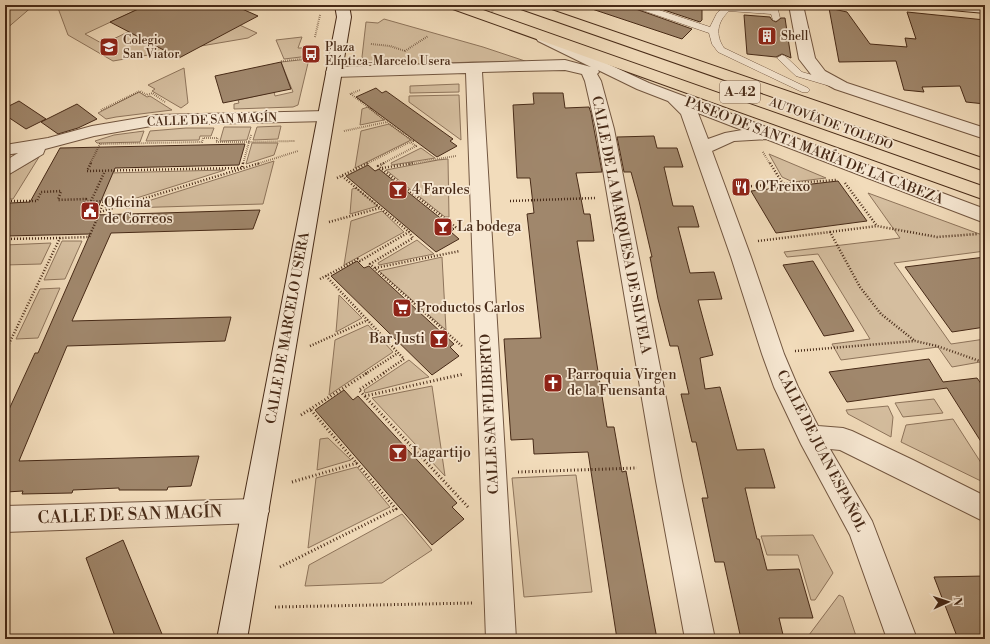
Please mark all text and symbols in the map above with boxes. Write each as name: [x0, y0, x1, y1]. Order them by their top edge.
building icon: Shell: [756, 25, 778, 47]
place label: Shell: [781, 29, 809, 44]
place label: Colegio San Viator: [123, 33, 180, 62]
school or university icon: Colegio San Viator: [98, 36, 120, 58]
place label: Plaza Elíptica-Marcelo Usera: [325, 40, 452, 69]
bus stop icon: Plaza Elíptica-Marcelo Usera: [300, 43, 322, 65]
road number: A-42: [720, 81, 760, 103]
street label: PASEO DE SANTA MARÍA DE LA CABEZA: [682, 91, 947, 209]
street label: AUTOVÍA DE TOLEDO: [766, 92, 895, 153]
street label: CALLE DE LA MARQUESA DE SILVELA: [587, 94, 655, 356]
street label: CALLE DE SAN MAGÍN: [146, 108, 277, 130]
restaurant icon: O'Freixo: [730, 176, 752, 198]
place label: O'Freixo: [755, 178, 811, 196]
bar icon: 4 Faroles: [387, 179, 409, 201]
place label: 4 Faroles: [412, 181, 470, 199]
place label: Oficina de Correos: [104, 194, 173, 228]
public building icon: Oficina de Correos: [79, 200, 101, 222]
bar icon: La bodega: [432, 216, 454, 238]
place label: La bodega: [457, 218, 522, 236]
street label: CALLE DE MARCELO USERA: [262, 230, 314, 425]
supermarket icon: Productos Carlos: [391, 297, 413, 319]
place label: Productos Carlos: [416, 299, 525, 317]
bar icon: Bar Justi: [428, 328, 450, 350]
place label: Bar Justi: [368, 330, 425, 348]
street label: CALLE SAN FILIBERTO: [477, 333, 503, 495]
place label: Parroquia Virgen de la Fuensanta: [567, 366, 677, 400]
street label: CALLE DE JUAN ESPAÑOL: [772, 366, 872, 535]
church icon: Parroquia Virgen de la Fuensanta: [542, 372, 564, 394]
bar icon: Lagartijo: [387, 442, 409, 464]
place label: Lagartijo: [412, 444, 471, 462]
street label: CALLE DE SAN MAGÍN: [37, 500, 223, 529]
north arrow: [928, 582, 968, 622]
text: N: [950, 597, 964, 607]

